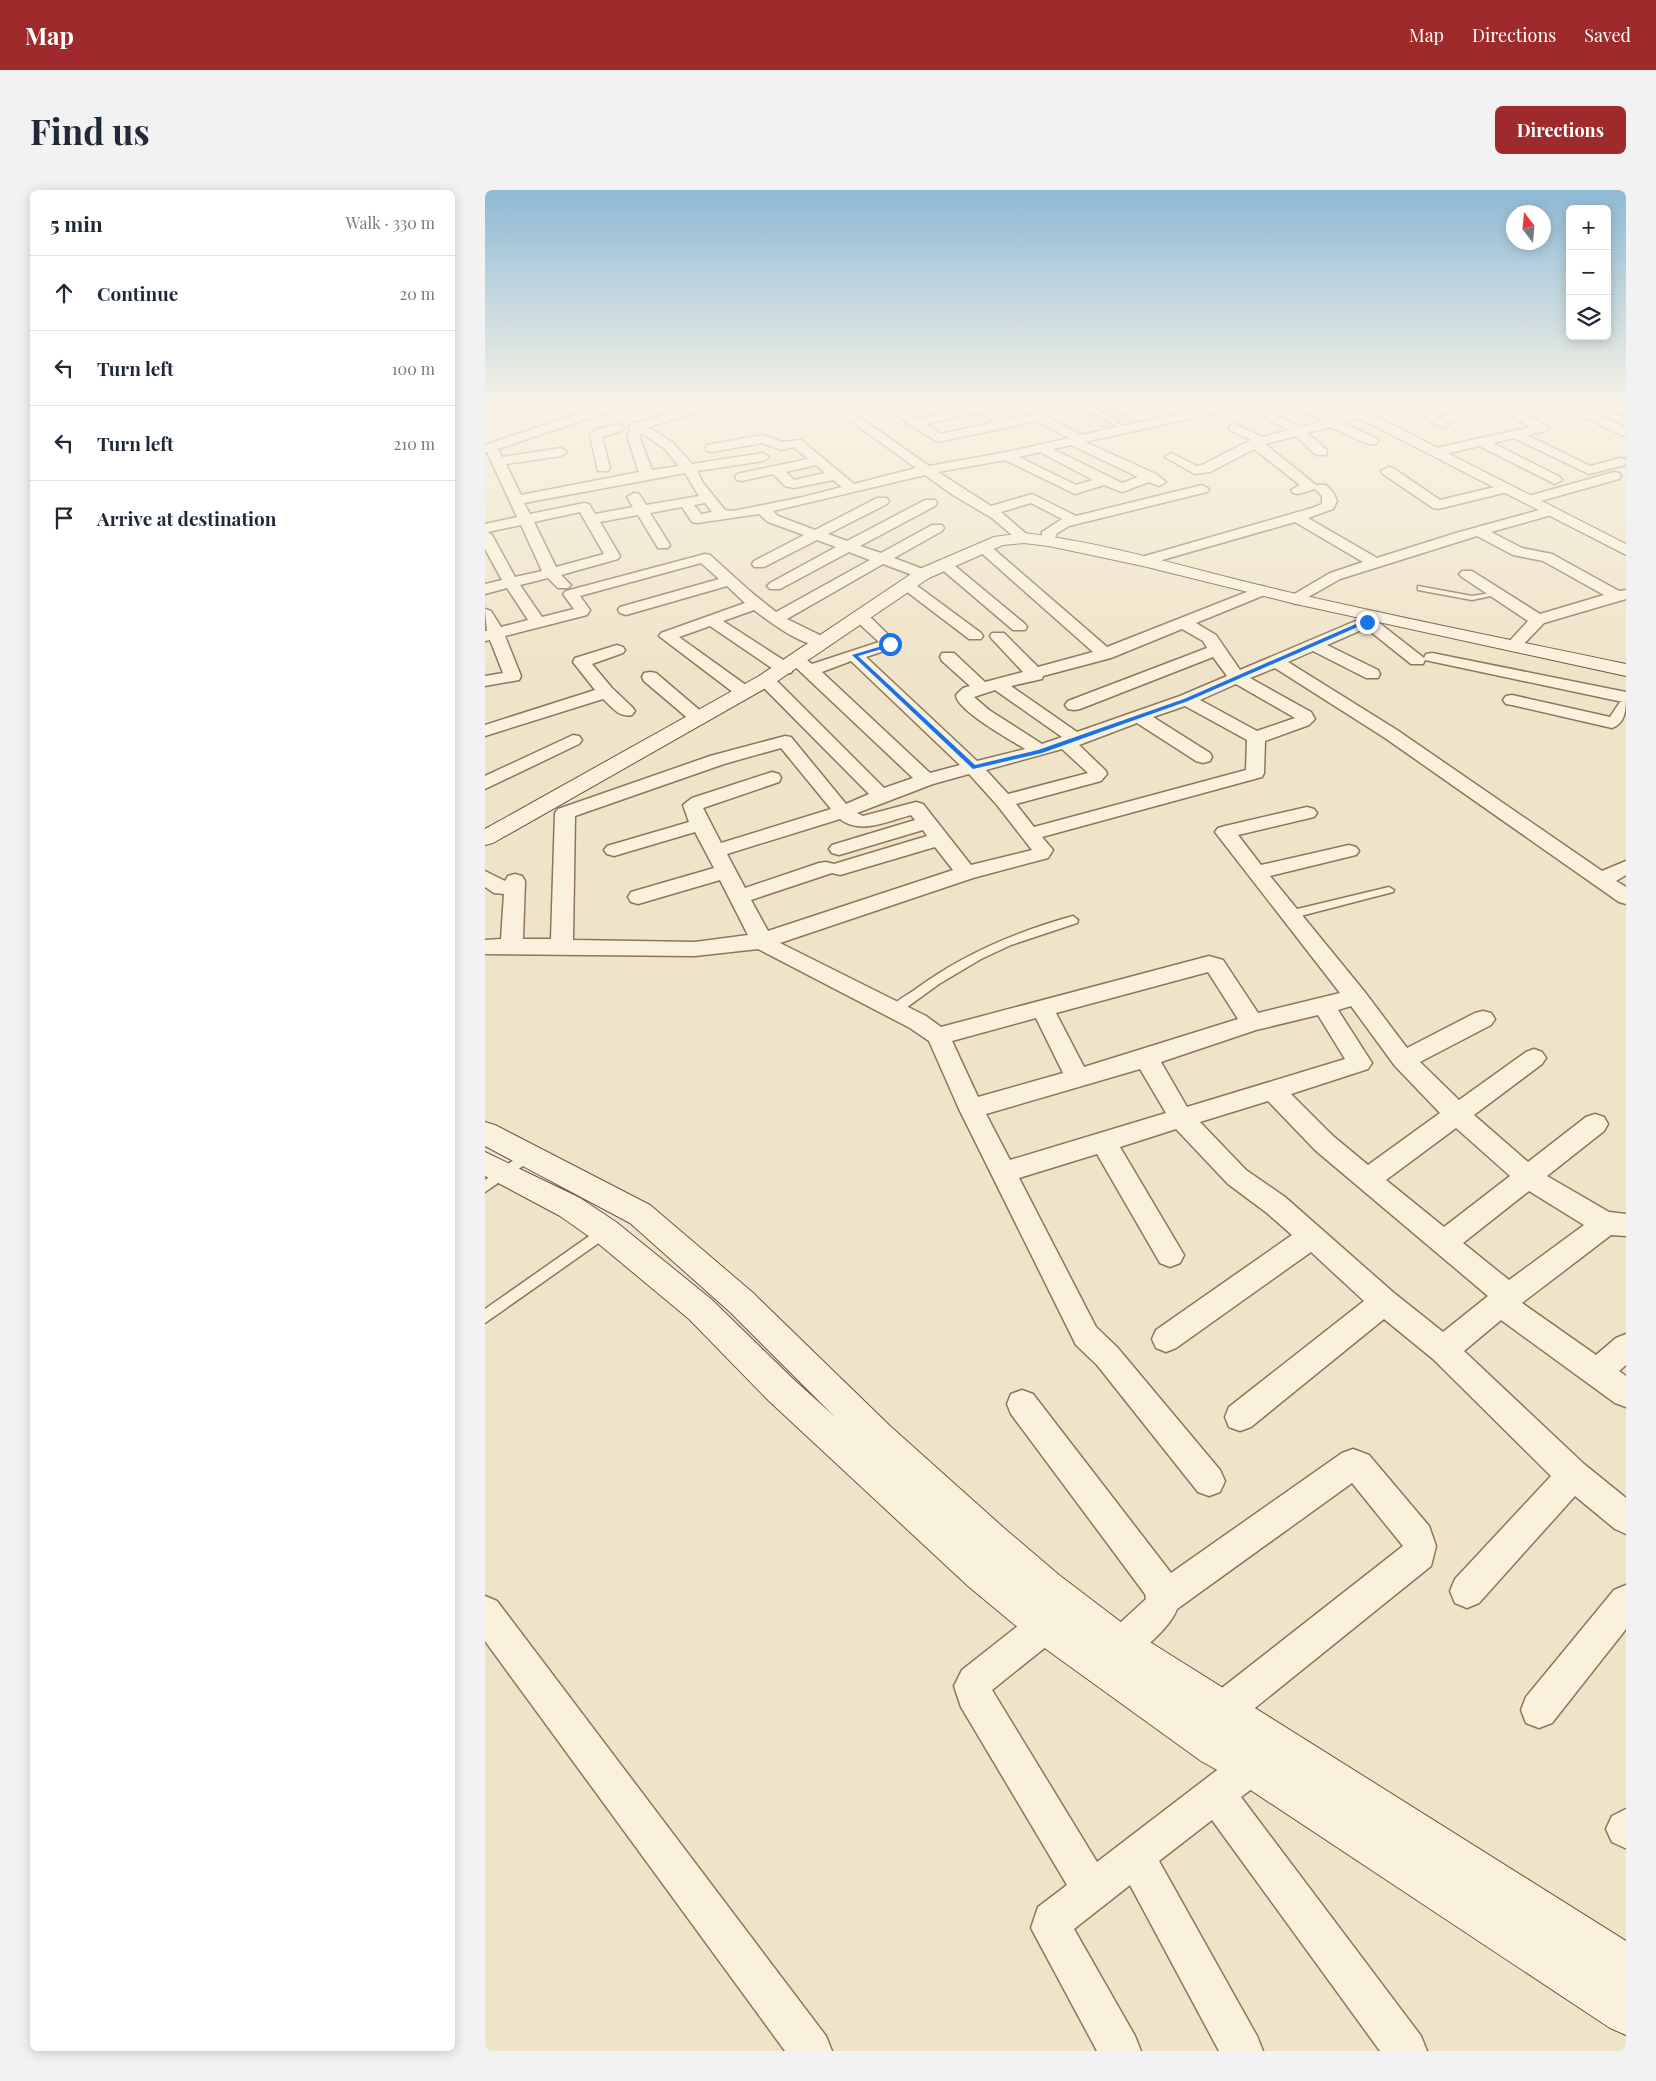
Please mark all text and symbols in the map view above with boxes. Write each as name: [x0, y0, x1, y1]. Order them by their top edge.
text: Map: [25, 19, 74, 51]
text: Map: [1409, 23, 1444, 47]
text: Directions: [1472, 23, 1556, 47]
text: Saved: [1584, 23, 1631, 47]
button: Directions: [1495, 106, 1626, 154]
text: Find us: [30, 107, 150, 154]
north arrow: [1506, 205, 1551, 250]
map controls: [1566, 205, 1611, 340]
button: +: [1566, 205, 1611, 250]
text: 5 min: [50, 209, 103, 237]
text: Walk · 330 m: [346, 212, 435, 233]
button: −: [1566, 250, 1611, 295]
icon: ahead: [50, 279, 78, 307]
text: Continue: [97, 280, 178, 306]
text: 20 m: [400, 283, 435, 304]
button: layers: [1566, 295, 1611, 340]
icon: left: [50, 354, 78, 382]
text: Turn left: [97, 355, 174, 381]
text: 100 m: [392, 358, 435, 379]
icon: left: [50, 429, 78, 457]
text: Turn left: [97, 430, 174, 456]
text: 210 m: [394, 433, 435, 454]
icon: arrive: [50, 504, 78, 532]
text: Arrive at destination: [97, 505, 277, 531]
route end: [1356, 611, 1379, 634]
route start: [879, 633, 902, 656]

